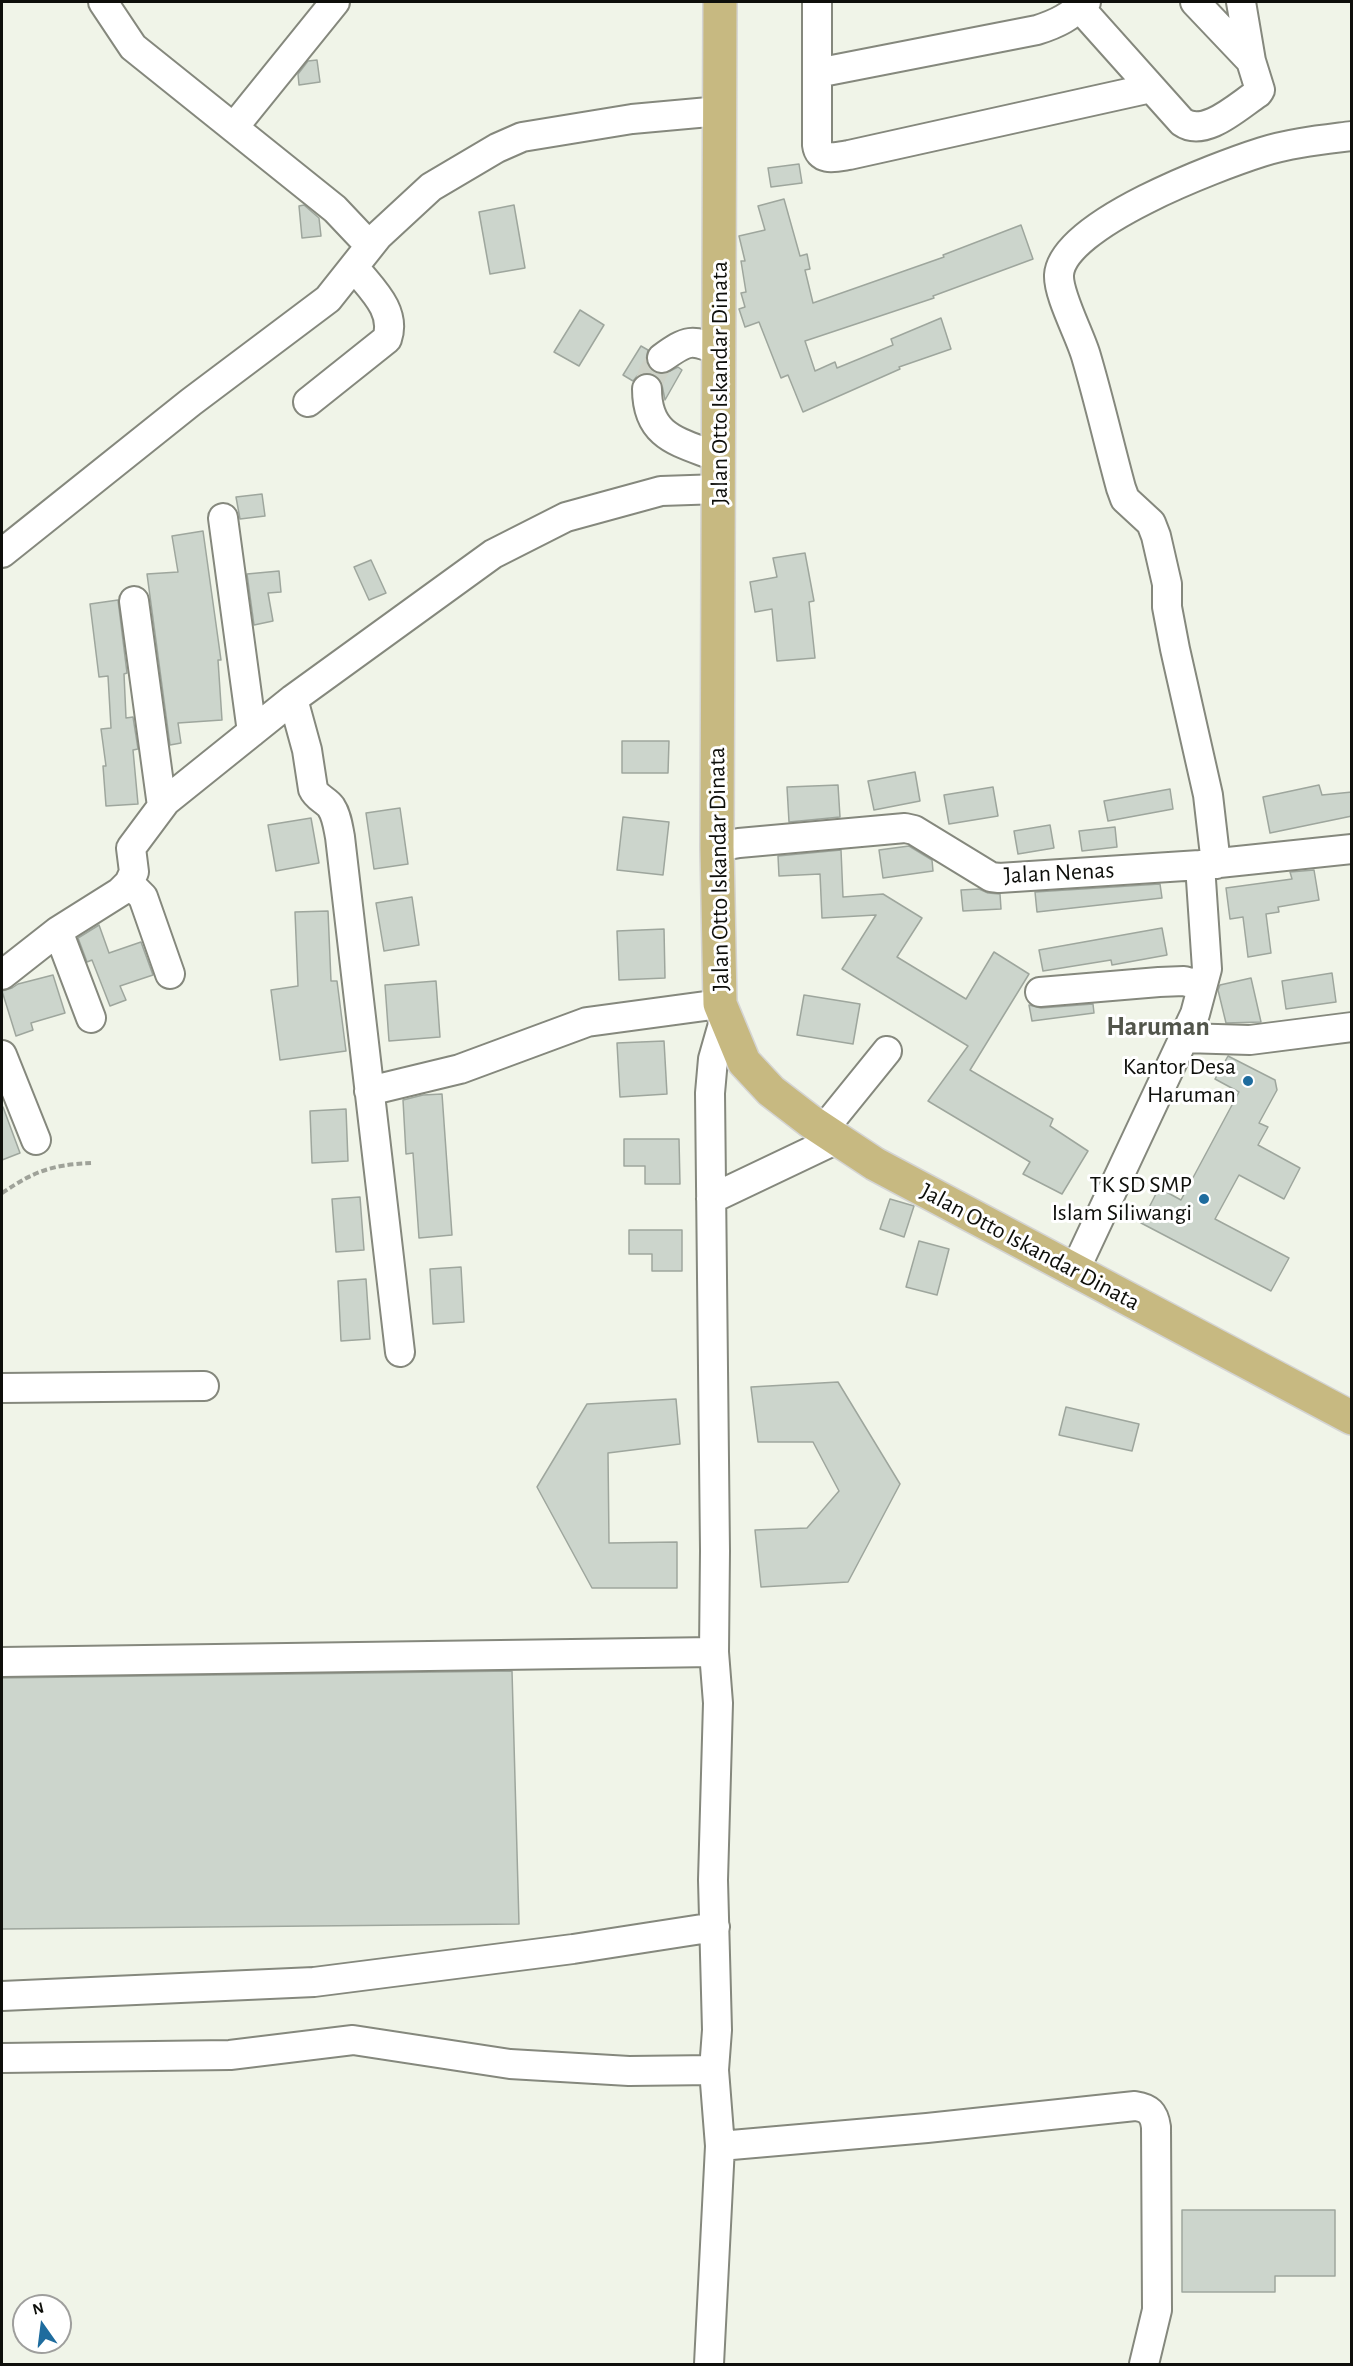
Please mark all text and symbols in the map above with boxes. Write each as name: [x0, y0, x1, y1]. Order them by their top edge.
street label: Jalan Otto Iskandar Dinata: [706, 261, 734, 505]
street label: Jalan Otto Iskandar Dinata: [702, 747, 736, 991]
street label: Jalan Nenas: [1003, 856, 1115, 890]
district label: Haruman: [1106, 1011, 1210, 1043]
place label: Kantor Desa Haruman: [1123, 1053, 1236, 1109]
marker: Kantor Desa Haruman: [1241, 1074, 1255, 1088]
place label: TK SD SMP Islam Siliwangi: [1052, 1171, 1192, 1227]
street label: Jalan Otto Iskandar Dinata: [915, 1177, 1145, 1317]
marker: TK SD SMP Islam Siliwangi: [1197, 1192, 1211, 1206]
north arrow: [12, 2294, 72, 2354]
text: N: [31, 2299, 45, 2318]

